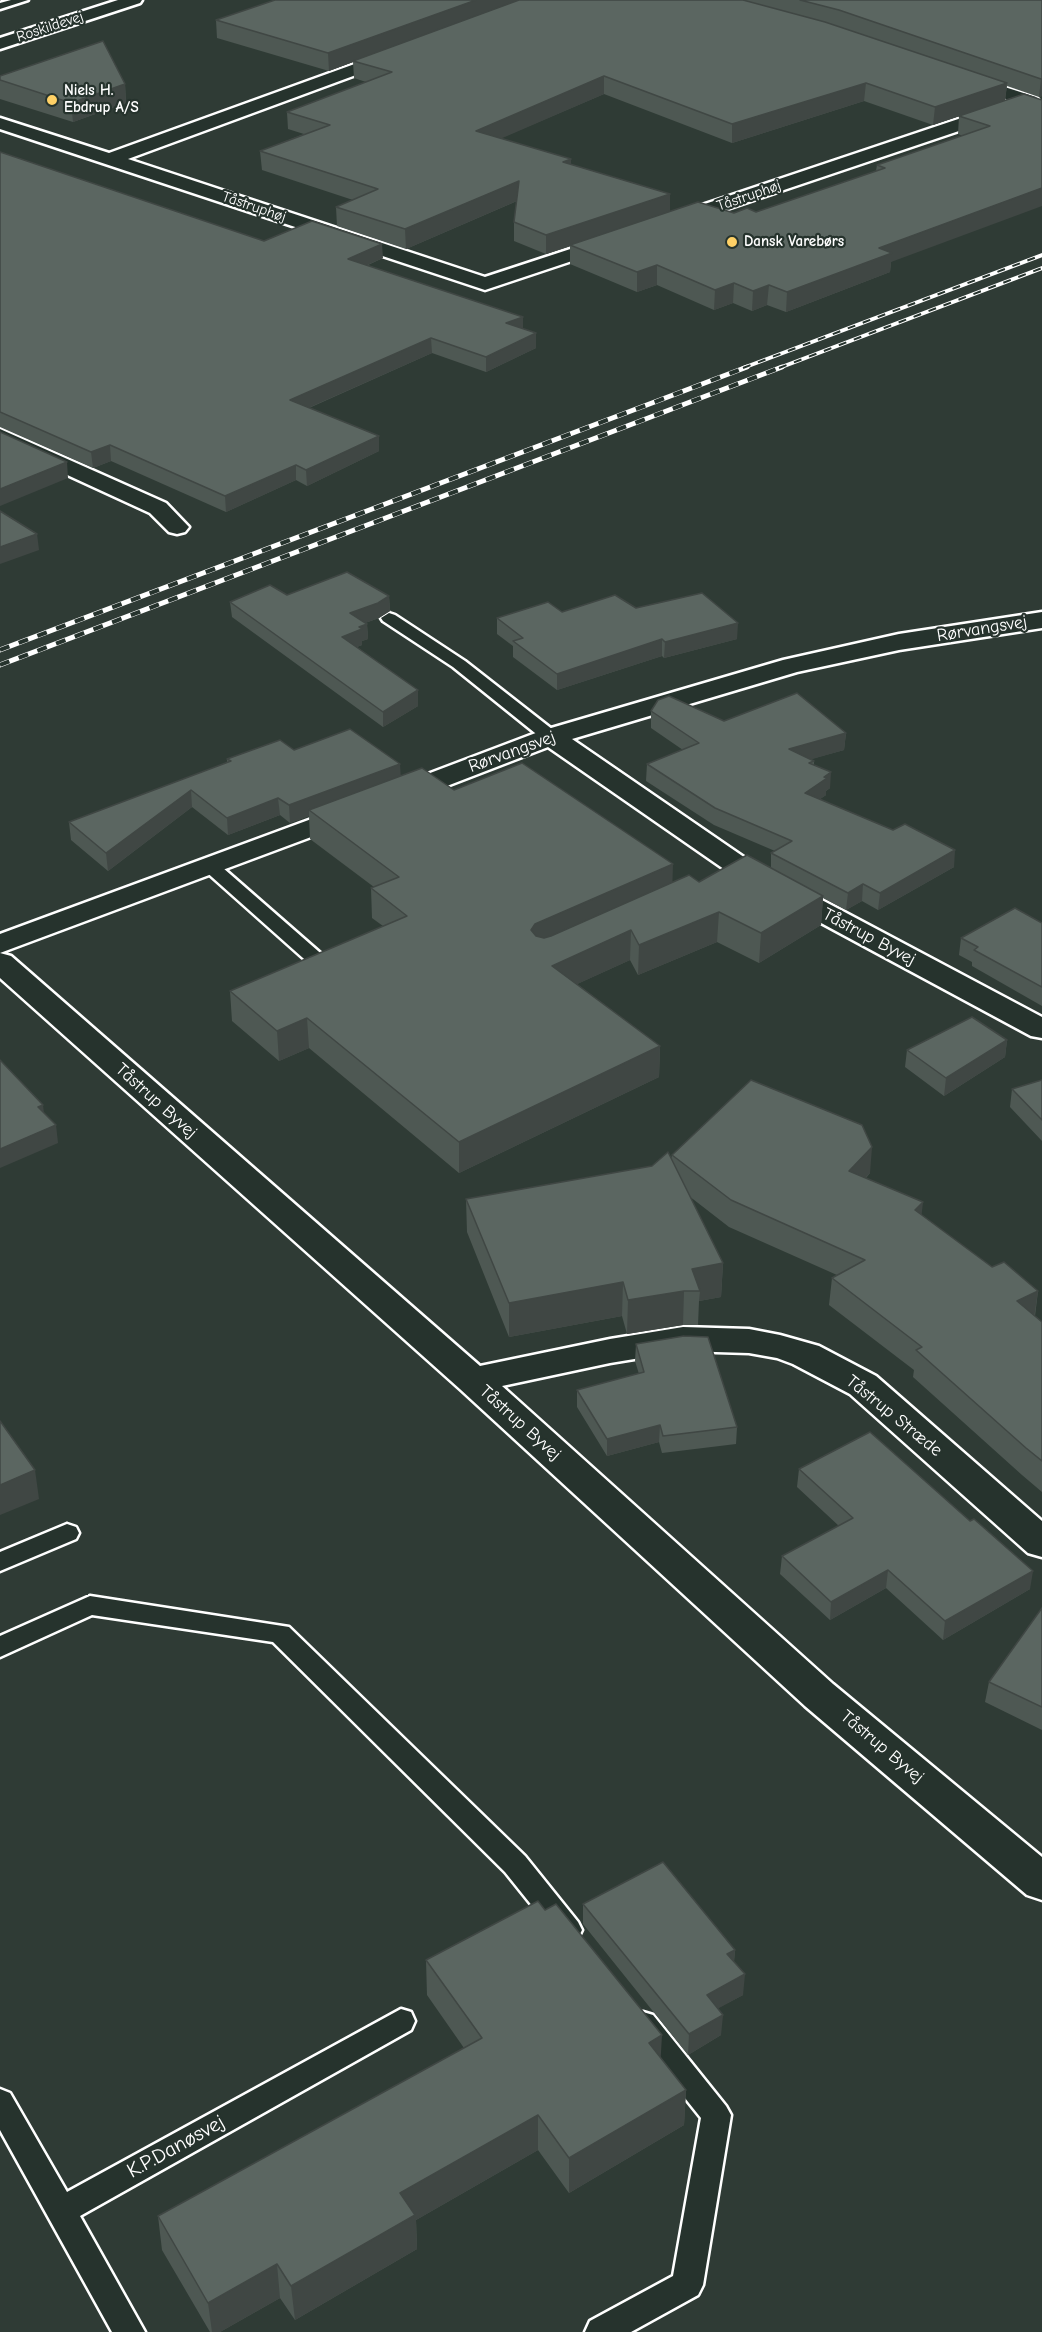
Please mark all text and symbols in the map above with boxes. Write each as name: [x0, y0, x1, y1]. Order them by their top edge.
street label: Roskildevej: [14, 8, 86, 46]
place label: Niels H. Ebdrup A/S: [64, 82, 139, 117]
marker: Niels H. Ebdrup A/S: [45, 93, 59, 107]
street label: Tåstruphøj: [715, 177, 783, 215]
street label: Tåstruphøj: [220, 188, 288, 226]
place label: Dansk Varebørs: [744, 233, 844, 251]
marker: Dansk Varebørs: [725, 235, 739, 249]
street label: Rørvangsvej: [935, 611, 1029, 647]
street label: Rørvangsvej: [466, 726, 558, 778]
street label: Tåstrup Byvej: [819, 903, 919, 971]
street label: Tåstrup Byvej: [111, 1059, 201, 1143]
street label: Tåstrup Stræde: [841, 1371, 947, 1461]
street label: Tåstrup Byvej: [475, 1381, 565, 1465]
street label: Tåstrup Byvej: [836, 1706, 928, 1788]
street label: K.P.Danøsvej: [123, 2110, 229, 2184]

